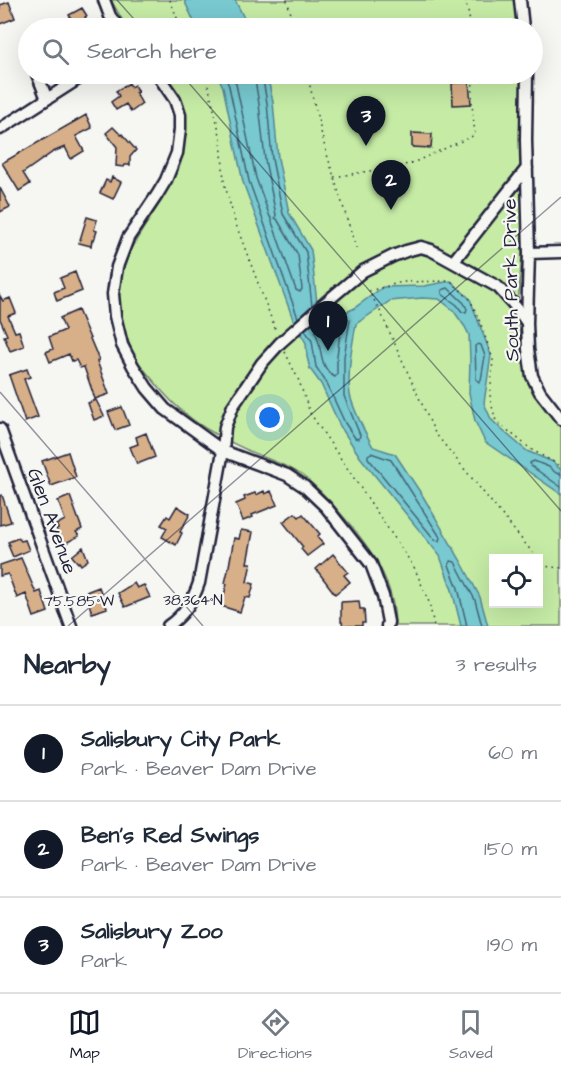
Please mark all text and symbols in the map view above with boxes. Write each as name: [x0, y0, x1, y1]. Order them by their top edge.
search box: [18, 18, 543, 84]
icon: search: [39, 35, 72, 68]
text: Search here: [87, 36, 217, 67]
pin: 3: [346, 96, 386, 146]
pin: 2: [372, 160, 410, 210]
street label: South Park Drive: [496, 198, 526, 362]
pin: 1: [308, 302, 348, 351]
your location: [255, 403, 284, 432]
street label: Glen Avenue: [20, 464, 84, 578]
map controls: [489, 554, 543, 608]
button: locate: [489, 554, 543, 608]
text: 38.364°N: [163, 590, 223, 611]
text: 75.585°W: [44, 591, 114, 612]
text: Nearby: [24, 647, 111, 683]
text: 3 results: [455, 651, 537, 679]
text: Salisbury City Park: [81, 724, 280, 755]
text: 1: [42, 739, 45, 767]
text: 60 m: [488, 739, 537, 767]
text: Park · Beaver Dam Drive: [81, 755, 316, 783]
text: Ben's Red Swings: [81, 820, 259, 851]
text: 2: [38, 835, 49, 863]
text: 150 m: [484, 835, 537, 863]
text: Park · Beaver Dam Drive: [81, 851, 316, 879]
text: Salisbury Zoo: [81, 916, 223, 947]
text: 3: [38, 931, 49, 959]
text: 190 m: [487, 931, 537, 959]
text: Park: [81, 947, 127, 975]
tab: Map: [68, 1006, 101, 1064]
tab: Directions: [238, 1006, 312, 1064]
tab: Saved: [449, 1006, 493, 1064]

